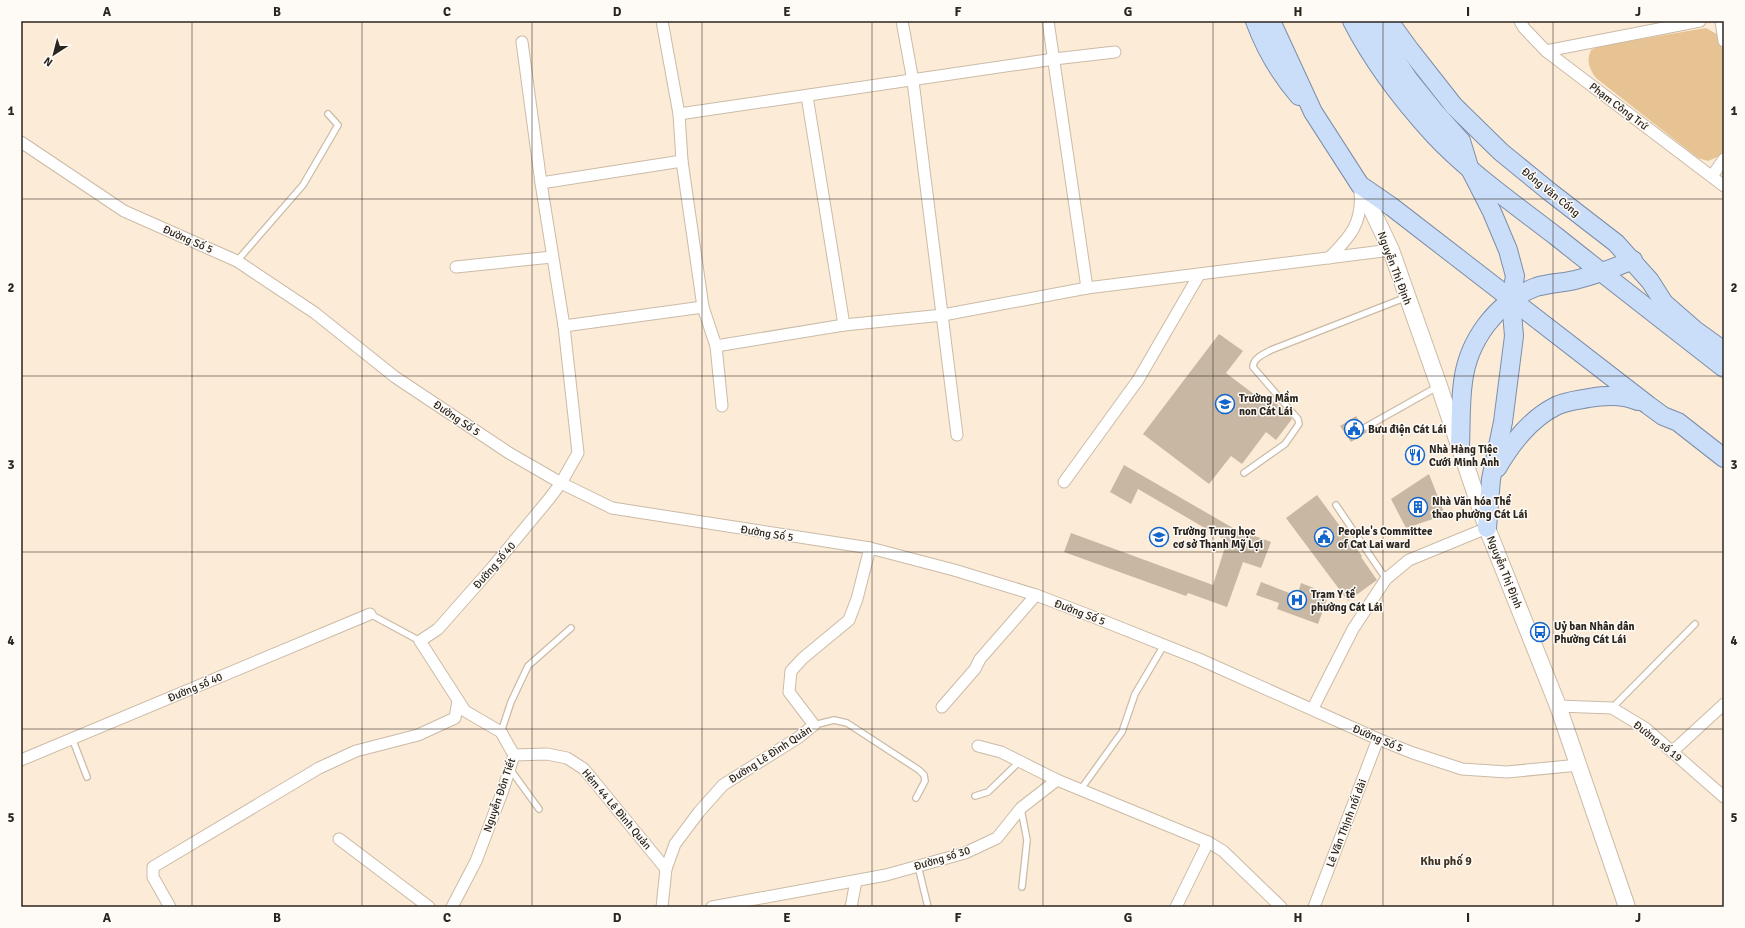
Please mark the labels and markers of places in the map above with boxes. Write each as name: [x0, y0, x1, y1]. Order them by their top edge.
place label: Trường Mầm non Cát Lái: [1239, 390, 1298, 418]
school or university icon: Trường Mầm non Cát Lái: [1214, 393, 1236, 415]
public building icon: Bưu điện Cát Lái: [1343, 418, 1365, 440]
place label: Bưu điện Cát Lái: [1368, 423, 1446, 436]
place label: Nhà Hàng Tiệc Cưới Minh Anh: [1429, 443, 1499, 469]
restaurant icon: Nhà Hàng Tiệc Cưới Minh Anh: [1404, 444, 1426, 466]
place label: Nhà Văn hóa Thể thao phường Cát Lái: [1431, 494, 1527, 521]
building icon: Nhà Văn hóa Thể thao phường Cát Lái: [1407, 496, 1429, 518]
place label: Trường Trung học cơ sở Thạnh Mỹ Lợi: [1173, 525, 1263, 551]
place label: People's Committee of Cat Lai ward: [1338, 525, 1433, 551]
school or university icon: Trường Trung học cơ sở Thạnh Mỹ Lợi: [1148, 526, 1170, 548]
public building icon: People's Committee of Cat Lai ward: [1313, 526, 1335, 548]
place label: Trạm Y tế phường Cát Lái: [1311, 586, 1383, 614]
hospital icon: Trạm Y tế phường Cát Lái: [1286, 589, 1308, 611]
place label: Uỷ ban Nhân dân Phường Cát Lái: [1554, 620, 1635, 646]
bus stop icon: Uỷ ban Nhân dân Phường Cát Lái: [1529, 621, 1551, 643]

